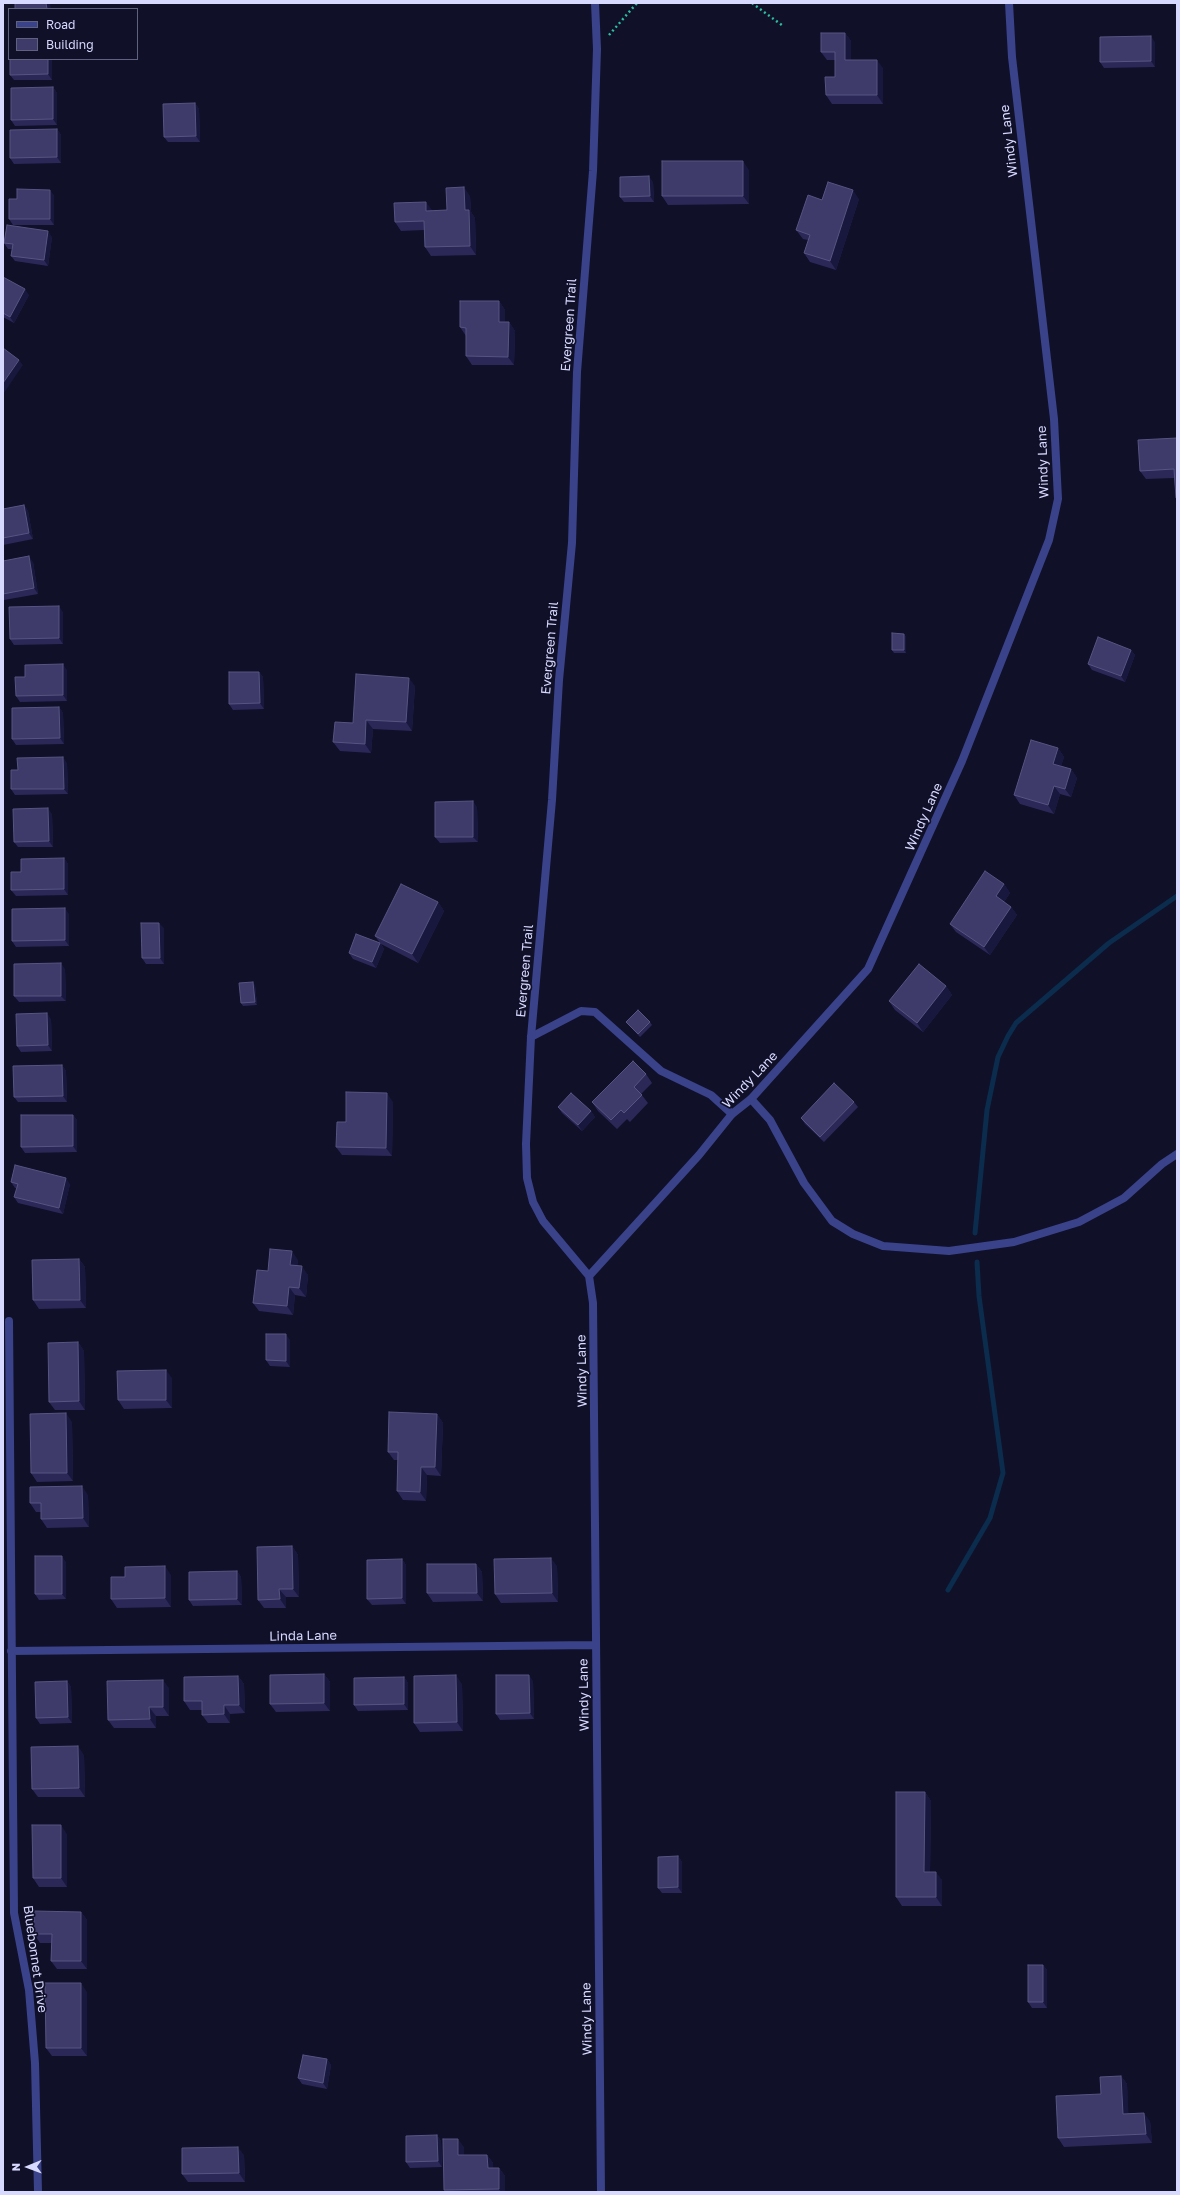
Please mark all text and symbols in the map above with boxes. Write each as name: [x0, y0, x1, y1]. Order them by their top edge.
legend: [8, 8, 138, 60]
text: Road: [46, 17, 75, 32]
text: Building: [46, 37, 94, 52]
street label: Windy Lane: [997, 104, 1021, 178]
street label: Evergreen Trail: [558, 278, 580, 372]
street label: Windy Lane: [1034, 425, 1052, 499]
street label: Evergreen Trail: [538, 601, 562, 695]
street label: Windy Lane: [902, 781, 946, 853]
street label: Evergreen Trail: [513, 924, 537, 1018]
street label: Windy Lane: [719, 1048, 781, 1112]
street label: Windy Lane: [574, 1334, 590, 1408]
street label: Linda Lane: [269, 1628, 337, 1644]
street label: Windy Lane: [576, 1658, 592, 1732]
street label: Bluebonnet Drive: [20, 1904, 50, 2014]
street label: Windy Lane: [579, 1982, 595, 2056]
north arrow: [8, 2147, 48, 2187]
text: N: [9, 2163, 22, 2172]

